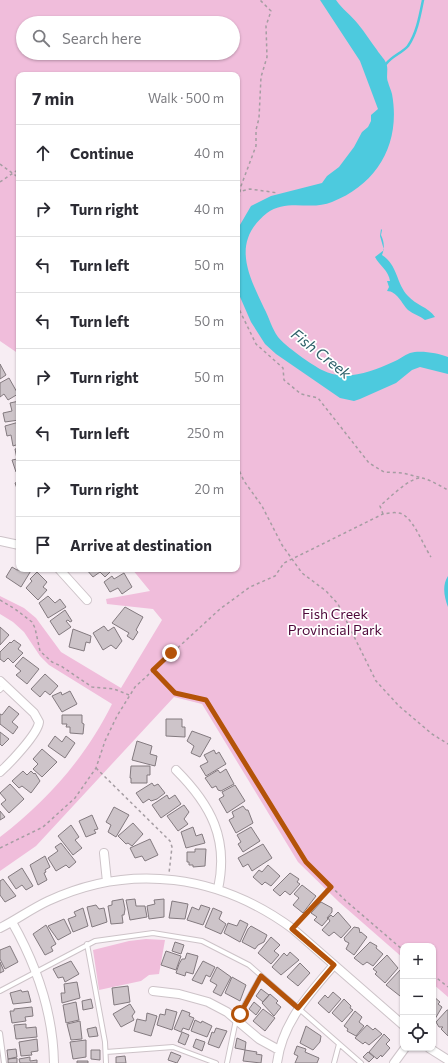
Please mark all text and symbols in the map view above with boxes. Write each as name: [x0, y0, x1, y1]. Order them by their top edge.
search box: [16, 16, 240, 60]
icon: search: [30, 27, 52, 49]
text: Search here: [62, 29, 141, 47]
text: 7 min: [32, 88, 74, 109]
text: Walk · 500 m: [148, 90, 224, 106]
icon: ahead: [32, 142, 54, 164]
text: Continue: [70, 144, 134, 162]
text: 40 m: [194, 145, 224, 161]
icon: right: [32, 198, 54, 220]
text: Turn right: [70, 200, 139, 218]
text: 40 m: [194, 201, 224, 217]
icon: left: [32, 254, 54, 276]
text: Turn left: [70, 256, 129, 274]
text: 50 m: [194, 257, 224, 273]
icon: left: [32, 310, 54, 332]
text: Turn left: [70, 312, 129, 330]
text: 50 m: [194, 313, 224, 329]
water label: Fish Creek: [288, 324, 356, 383]
icon: right: [32, 366, 54, 388]
text: Turn right: [70, 368, 139, 386]
text: 50 m: [194, 369, 224, 385]
icon: left: [32, 422, 54, 444]
text: Turn left: [70, 424, 129, 442]
text: 250 m: [187, 425, 224, 441]
icon: right: [32, 478, 54, 500]
text: Turn right: [70, 480, 139, 498]
text: 20 m: [195, 481, 224, 497]
icon: arrive: [32, 534, 54, 556]
text: Arrive at destination: [70, 536, 212, 554]
park label: Fish Creek Provincial Park: [288, 605, 383, 638]
route end: [162, 644, 180, 662]
map controls: [400, 943, 436, 1051]
button: +: [400, 943, 436, 979]
button: −: [400, 979, 436, 1015]
route start: [231, 1005, 249, 1023]
button: locate: [400, 1015, 436, 1051]

